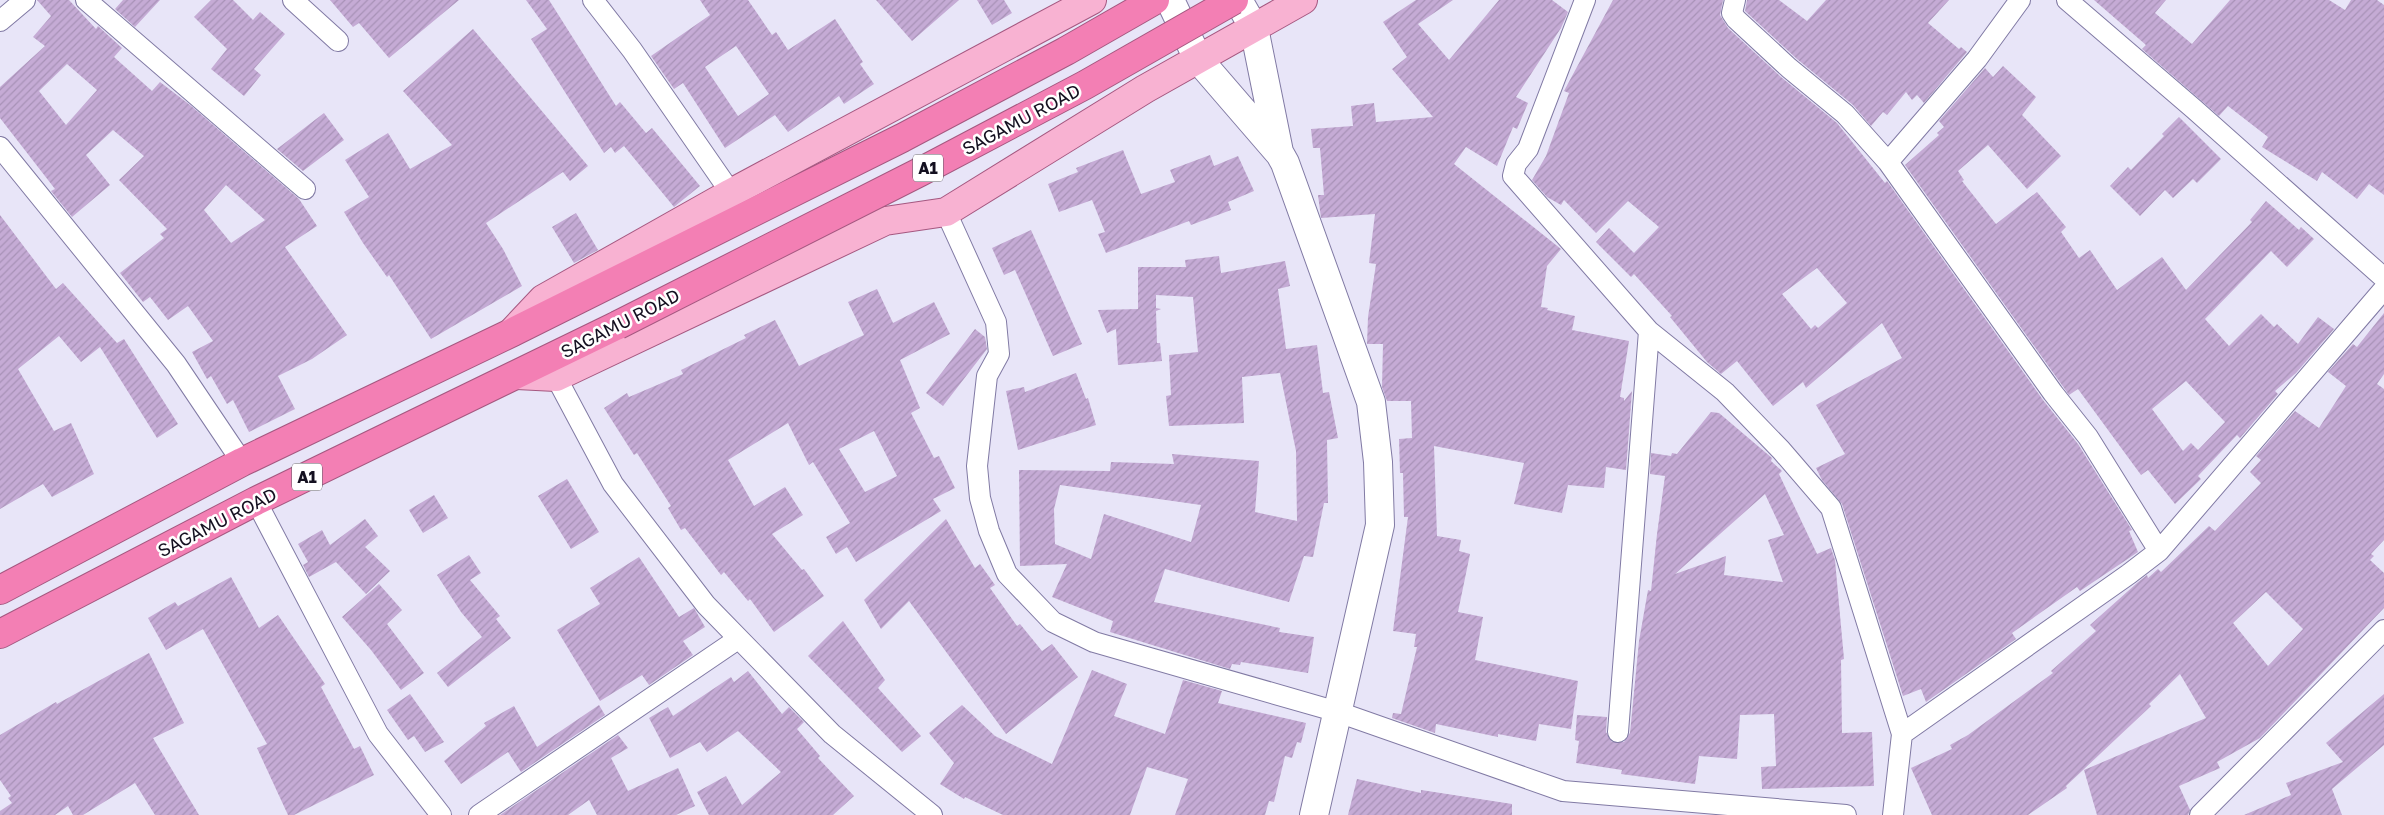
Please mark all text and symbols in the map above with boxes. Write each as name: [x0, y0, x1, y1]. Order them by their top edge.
street label: SAGAMU ROAD: [958, 79, 1084, 159]
road number: A1: [913, 154, 943, 182]
street label: SAGAMU ROAD: [557, 284, 683, 362]
road number: A1: [292, 464, 322, 491]
street label: SAGAMU ROAD: [154, 483, 280, 561]

